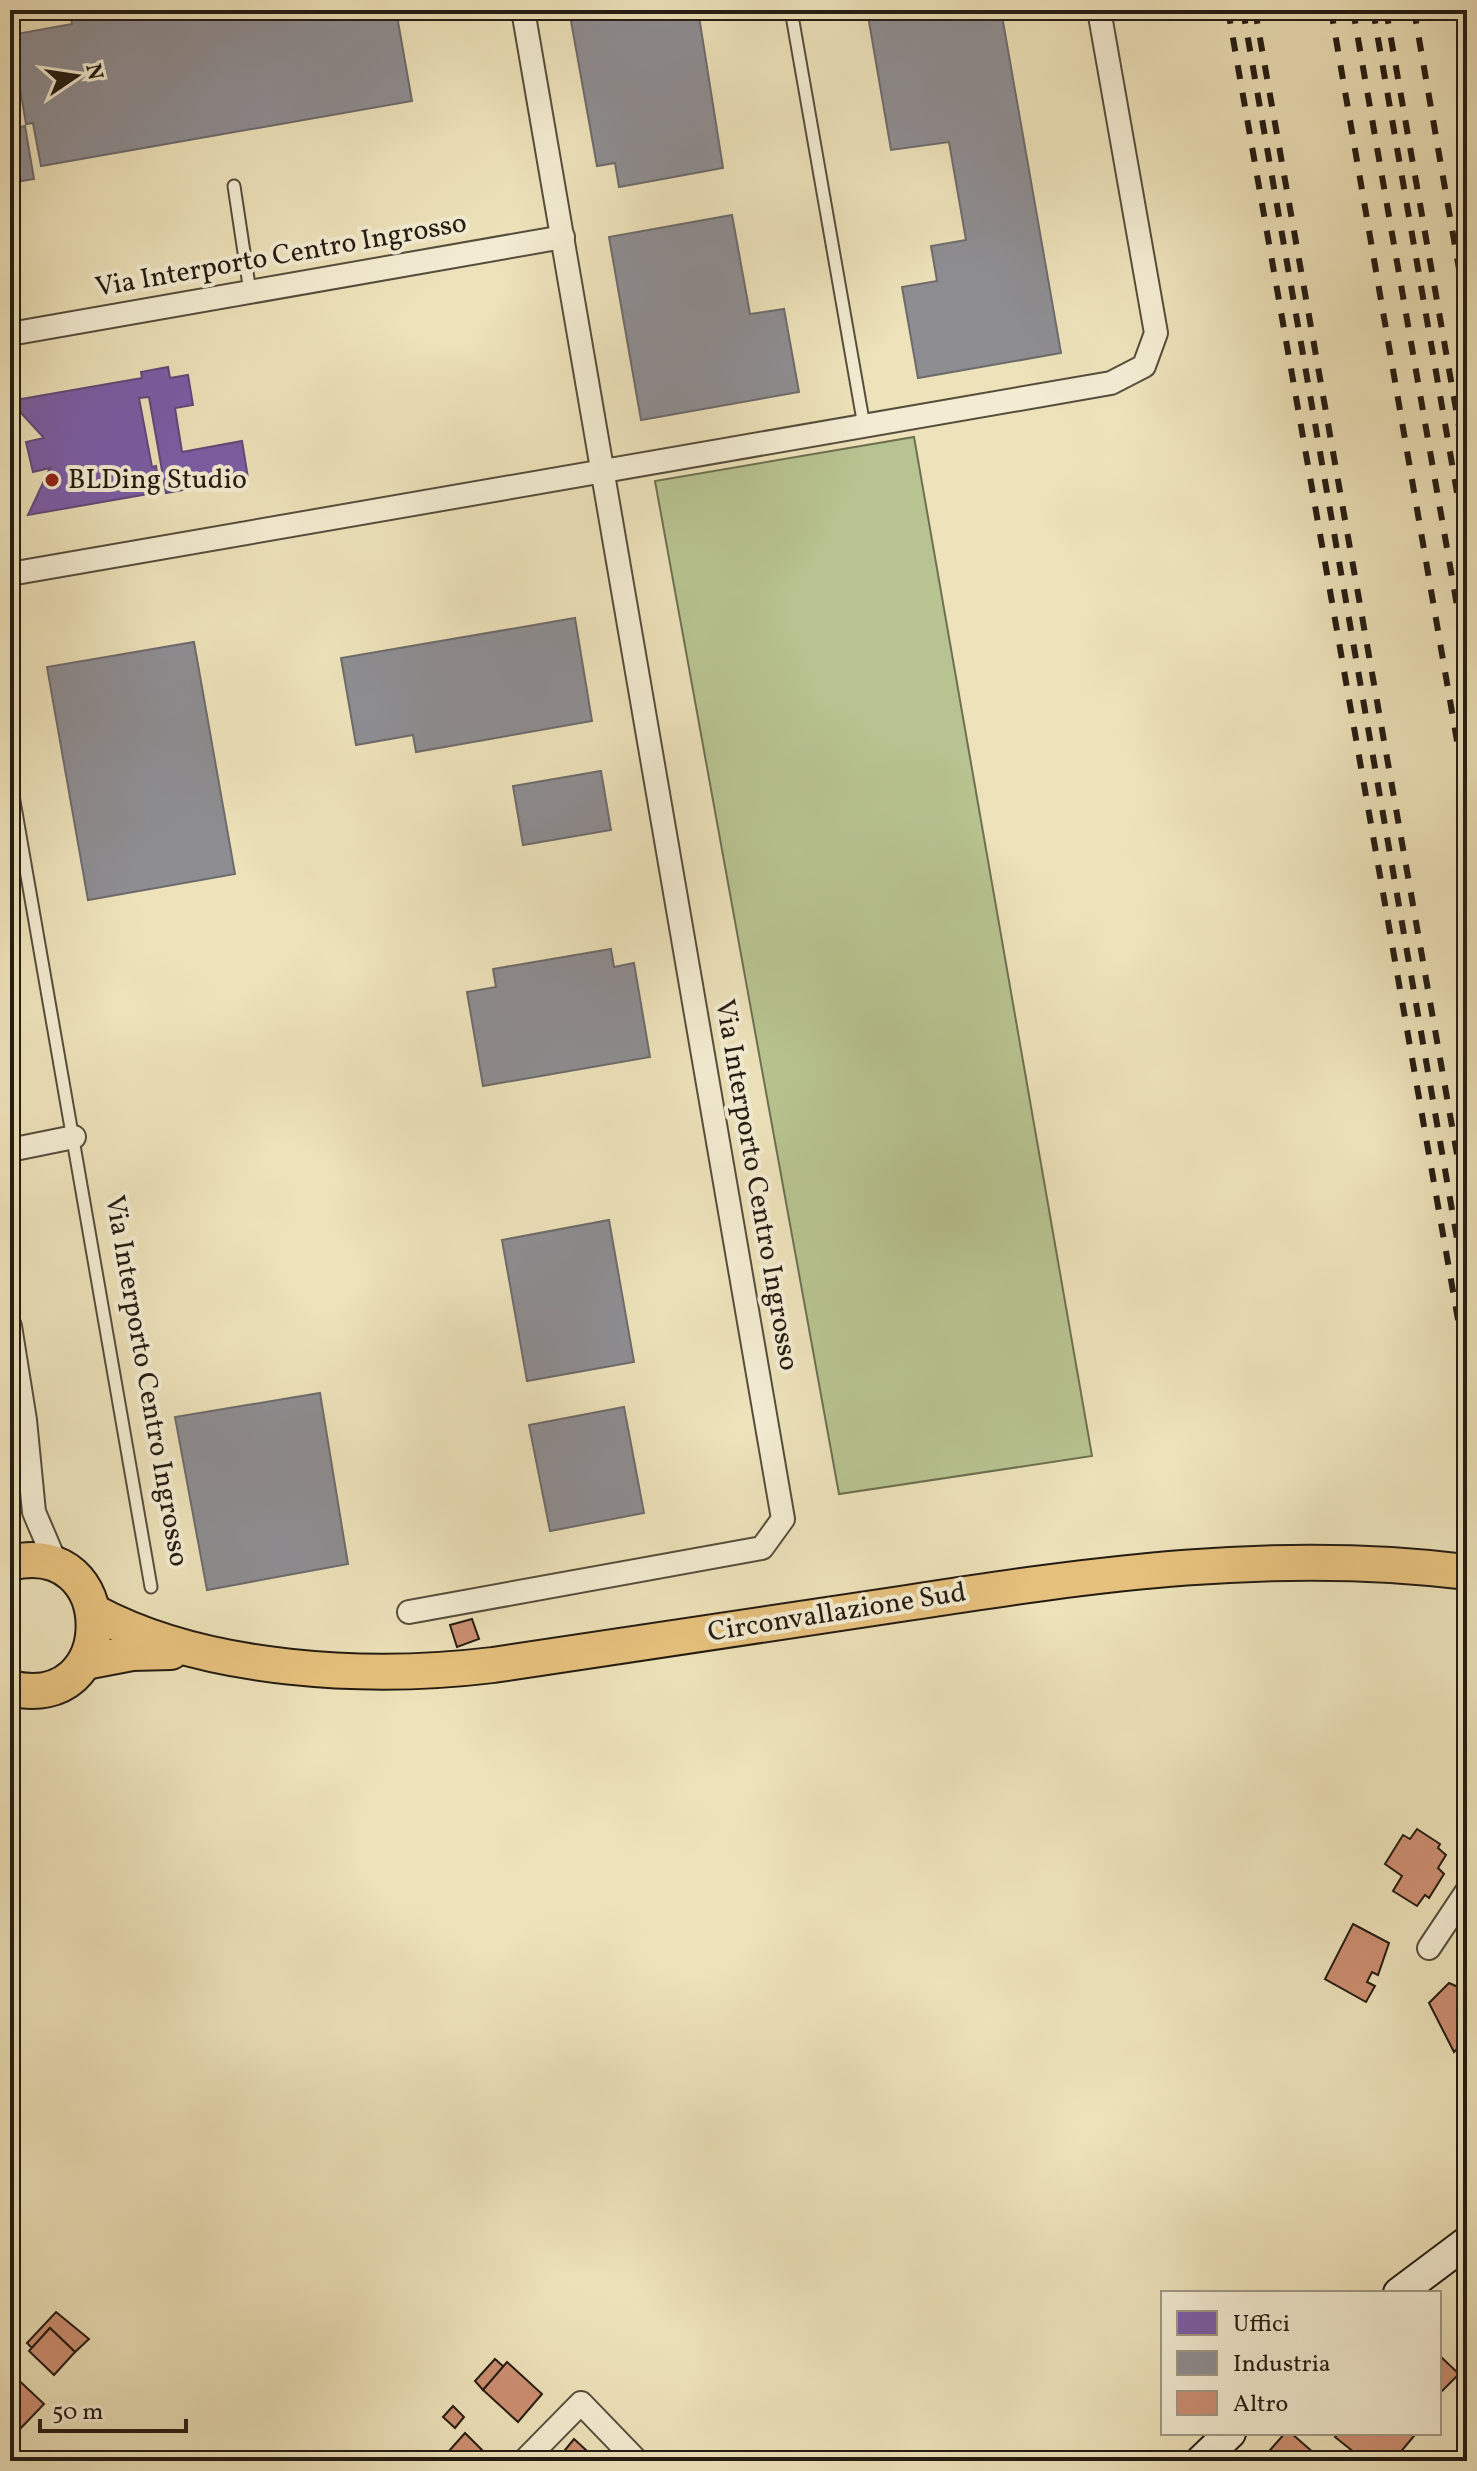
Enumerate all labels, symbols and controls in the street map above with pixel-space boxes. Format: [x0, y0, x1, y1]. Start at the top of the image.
north arrow [36, 36, 116, 116]
text: N [76, 61, 110, 83]
street label: Via Interporto Centro Ingrosso [92, 204, 470, 308]
place label: BLDing Studio [68, 461, 247, 500]
marker: BLDing Studio [43, 471, 61, 489]
street label: Via Interporto Centro Ingrosso [704, 996, 808, 1374]
street label: Via Interporto Centro Ingrosso [94, 1192, 198, 1570]
street label: Circonvallazione Sud [705, 1573, 969, 1653]
legend [1161, 2291, 1441, 2435]
text: Uffici [1233, 2308, 1290, 2342]
text: Industria [1233, 2348, 1331, 2382]
scale bar [40, 2383, 186, 2433]
text: Altro [1233, 2388, 1288, 2422]
text: 50 m [52, 2396, 104, 2430]

